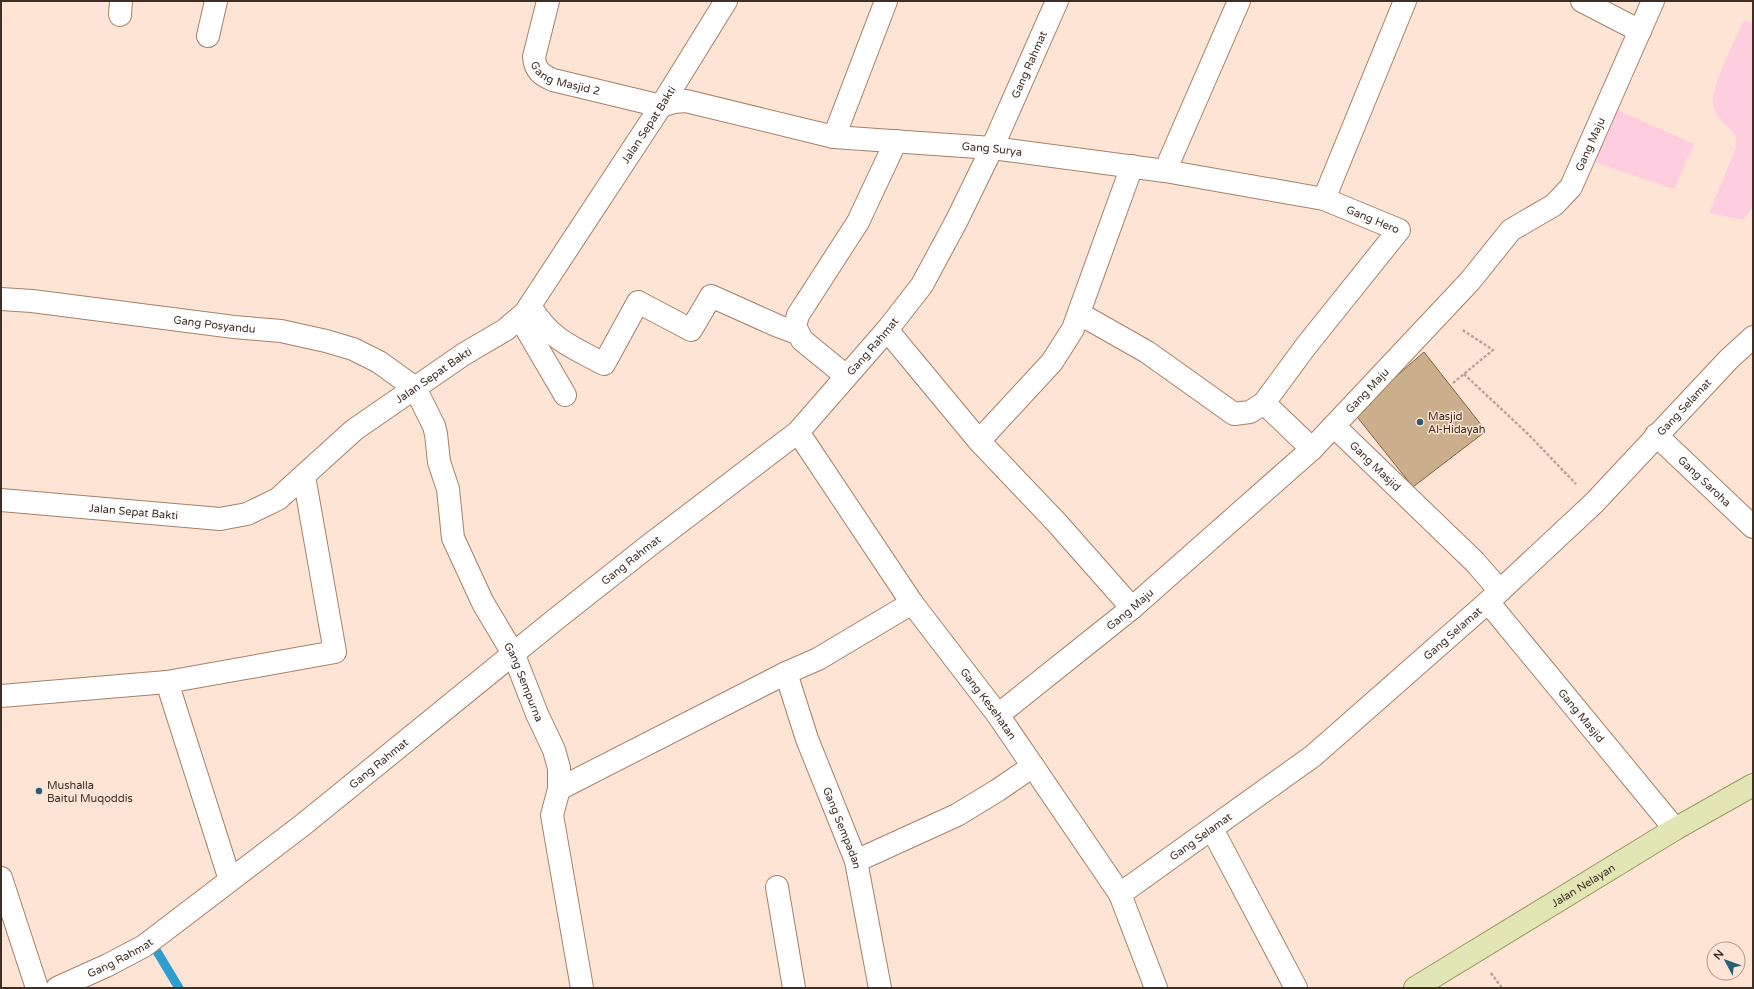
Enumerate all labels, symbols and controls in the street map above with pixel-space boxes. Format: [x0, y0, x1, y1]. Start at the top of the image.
street label: Gang Rahmat [1008, 29, 1049, 100]
street label: Gang Masjid 2 [528, 59, 601, 98]
street label: Jalan Sepat Bakti [619, 84, 678, 166]
street label: Gang Maju [1572, 115, 1607, 173]
street label: Gang Surya [961, 139, 1023, 158]
street label: Gang Hero [1345, 203, 1402, 236]
street label: Gang Posyandu [173, 313, 256, 335]
street label: Gang Rahmat [844, 315, 901, 378]
street label: Jalan Sepat Bakti [393, 344, 474, 406]
street label: Gang Maju [1343, 365, 1391, 416]
street label: Gang Selamat [1654, 376, 1714, 438]
place label: Masjid Al-Hidayah [1428, 410, 1485, 436]
marker: Masjid Al-Hidayah [1415, 417, 1425, 427]
street label: Gang Masjid [1347, 438, 1403, 493]
street label: Gang Saroha [1676, 453, 1734, 509]
street label: Jalan Sepat Bakti [88, 501, 179, 522]
street label: Gang Rahmat [598, 533, 663, 587]
street label: Gang Maju [1104, 586, 1156, 633]
street label: Gang Selamat [1421, 604, 1484, 662]
street label: Gang Sempurna [501, 640, 546, 724]
street label: Gang Kesehatan [958, 665, 1019, 742]
street label: Gang Masjid [1556, 686, 1607, 745]
street label: Gang Rahmat [346, 736, 411, 791]
place label: Mushalla Baitul Muqoddis [47, 779, 133, 805]
street label: Gang Sempadan [820, 785, 864, 870]
marker: Mushalla Baitul Muqoddis [34, 786, 44, 796]
street label: Gang Selamat [1167, 810, 1234, 863]
street label: Jalan Nelayan [1549, 861, 1617, 910]
street label: Gang Rahmat [85, 935, 155, 980]
north arrow [1706, 941, 1746, 981]
text: N [1711, 947, 1727, 962]

